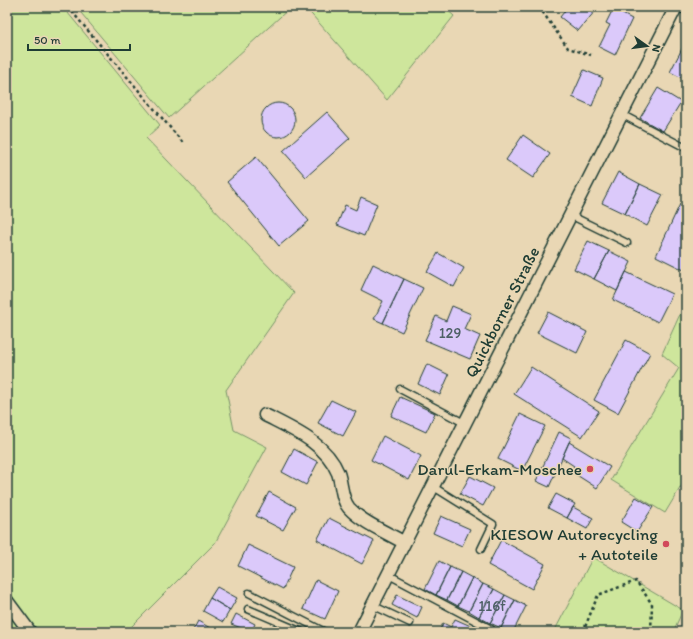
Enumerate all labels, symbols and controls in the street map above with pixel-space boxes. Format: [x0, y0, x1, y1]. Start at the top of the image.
scale bar [28, 26, 130, 52]
north arrow [627, 26, 667, 66]
text: 50 m [34, 33, 60, 47]
text: N [649, 43, 663, 53]
street label: Quickborner Straße [460, 243, 544, 381]
house number: 129 [439, 324, 461, 342]
place label: Darul-Erkam-Moschee [417, 459, 582, 479]
marker: Darul-Erkam-Moschee [585, 464, 595, 474]
place label: KIESOW Autorecycling + Autoteile [490, 524, 658, 564]
marker: KIESOW Autorecycling + Autoteile [661, 539, 671, 549]
house number: 116f [478, 597, 506, 615]

